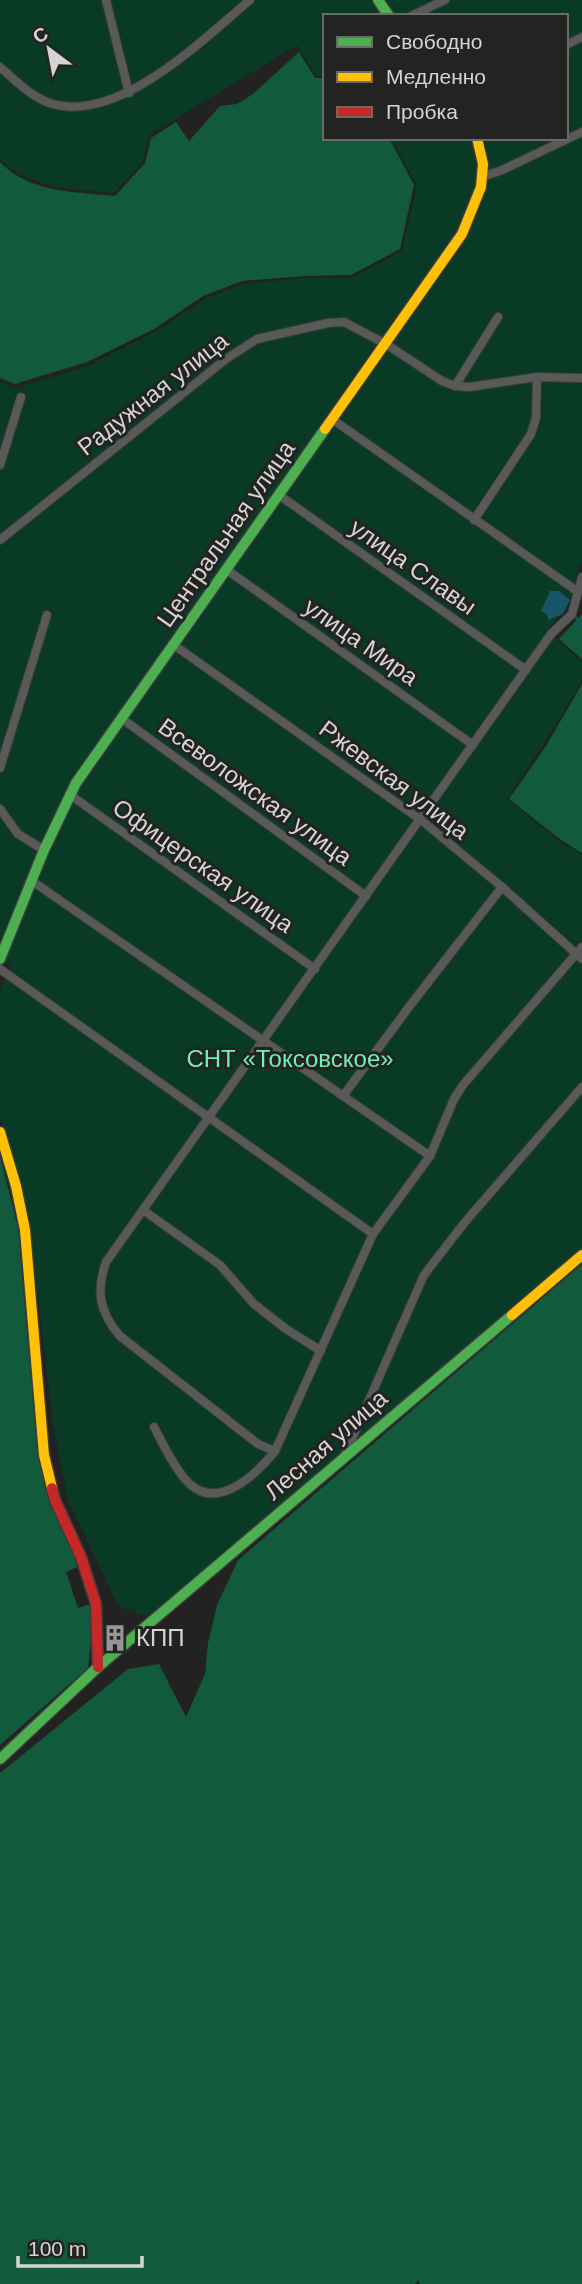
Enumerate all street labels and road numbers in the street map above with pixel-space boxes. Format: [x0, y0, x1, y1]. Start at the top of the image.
street label: Радужная улица [72, 326, 234, 461]
street label: Центральная улица [151, 435, 300, 632]
street label: улица Славы [345, 513, 481, 620]
street label: улица Мира [299, 592, 424, 691]
street label: Всеволожская улица [153, 712, 358, 871]
street label: Ржевская улица [314, 715, 475, 845]
street label: Офицерская улица [108, 793, 299, 938]
street label: Лесная улица [259, 1384, 393, 1505]

